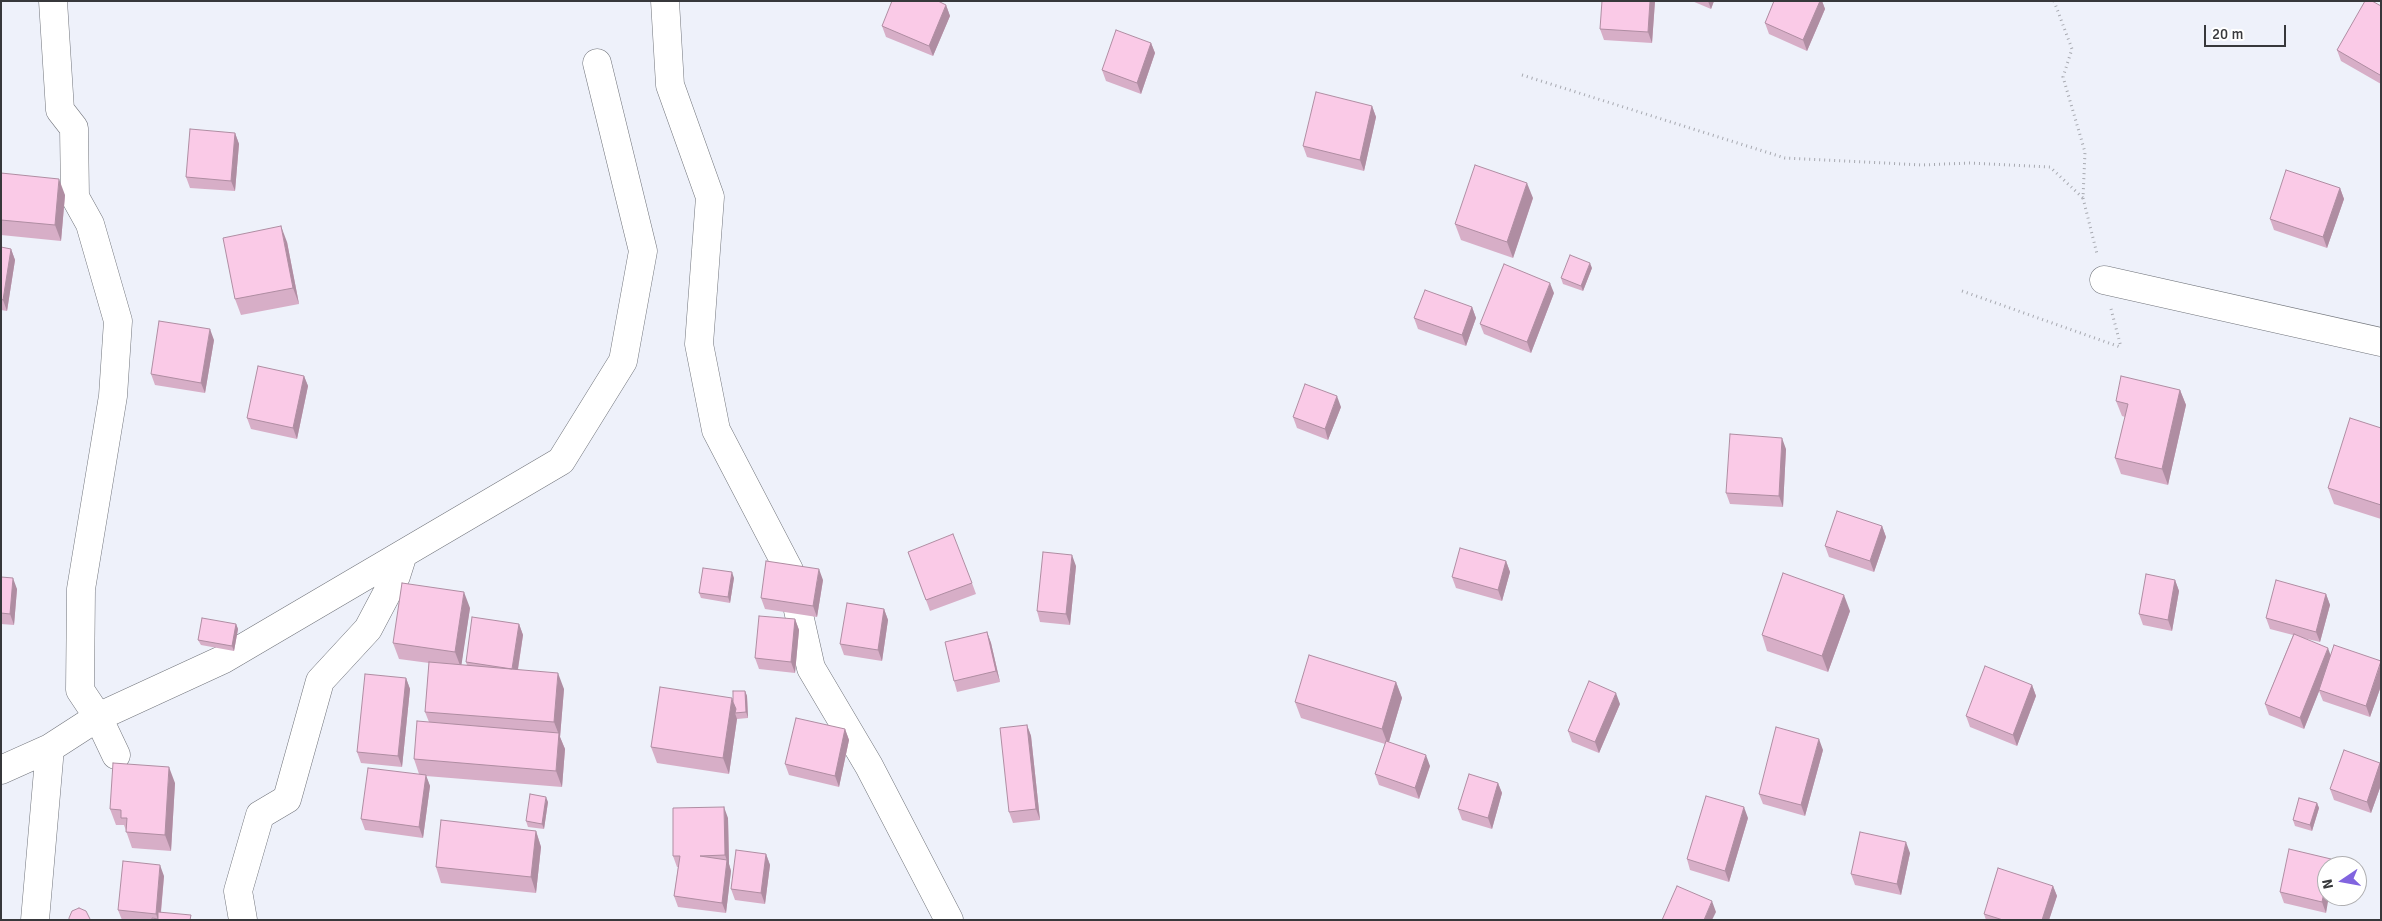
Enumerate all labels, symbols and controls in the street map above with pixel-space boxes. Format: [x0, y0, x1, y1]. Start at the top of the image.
scale bar [2207, 15, 2290, 47]
text: 20 m [2212, 25, 2243, 43]
north arrow [2317, 856, 2367, 906]
text: N [2318, 877, 2337, 891]

